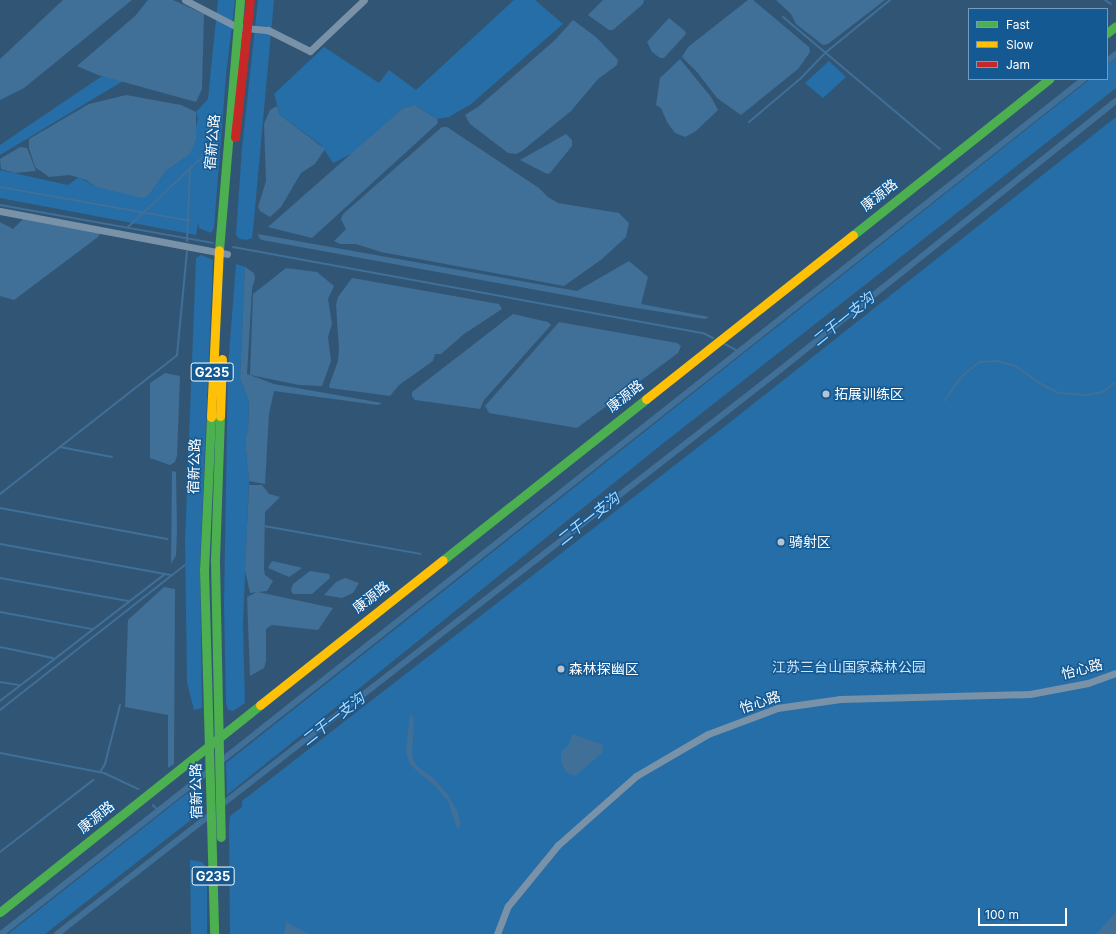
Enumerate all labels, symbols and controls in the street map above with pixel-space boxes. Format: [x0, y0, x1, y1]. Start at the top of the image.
legend [968, 8, 1108, 80]
text: Fast [1006, 17, 1030, 32]
text: Slow [1006, 37, 1033, 52]
text: Jam [1006, 57, 1030, 72]
street label: 宿新公路 [201, 113, 223, 171]
street label: 康源路 [857, 175, 901, 215]
water label: 二干一支沟 [808, 288, 878, 350]
road number: G235 [190, 361, 234, 383]
street label: 康源路 [603, 376, 647, 416]
place label: 拓展训练区 [834, 386, 904, 402]
marker: 拓展训练区 [821, 389, 831, 399]
street label: 宿新公路 [185, 438, 203, 494]
water label: 二干一支沟 [553, 489, 623, 549]
place label: 骑射区 [789, 534, 831, 550]
marker: 骑射区 [776, 537, 786, 547]
street label: 康源路 [349, 577, 393, 617]
street label: 怡心路 [1060, 656, 1104, 682]
park label: 江苏三台山国家森林公园 [772, 659, 926, 675]
place label: 森林探幽区 [569, 661, 639, 677]
marker: 森林探幽区 [556, 664, 566, 674]
street label: 怡心路 [737, 688, 783, 716]
water label: 二干一支沟 [298, 689, 368, 749]
street label: 宿新公路 [187, 763, 205, 819]
street label: 康源路 [74, 797, 118, 837]
road number: G235 [191, 865, 235, 887]
scale bar [980, 900, 1069, 926]
text: 100 m [985, 907, 1019, 922]

